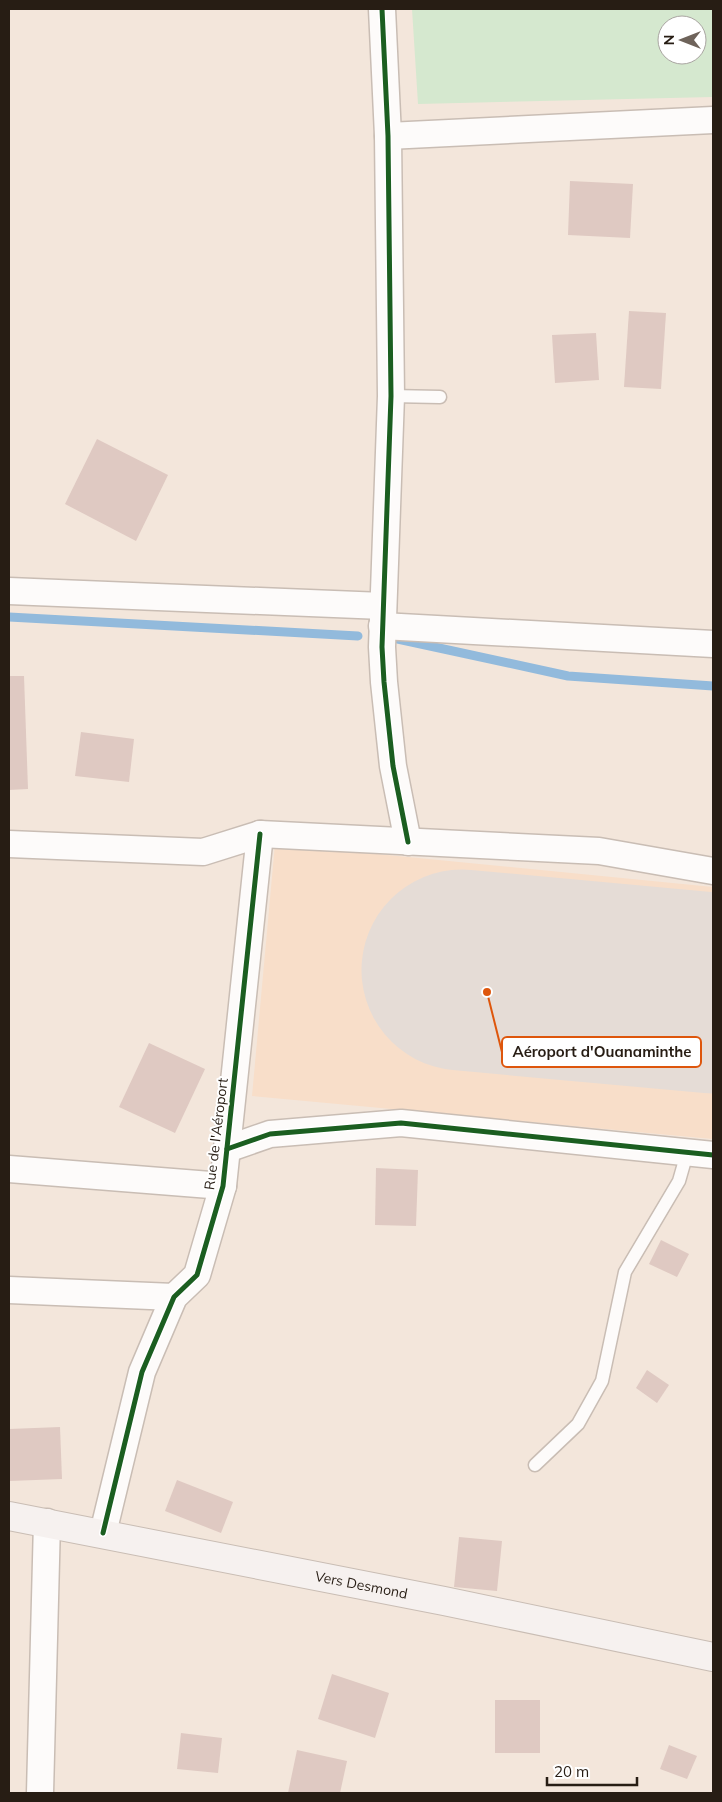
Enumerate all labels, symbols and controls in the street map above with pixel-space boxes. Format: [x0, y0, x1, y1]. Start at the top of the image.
north arrow [657, 15, 707, 65]
text: N [660, 35, 678, 45]
callout: Aéroport d'Ouanaminthe [502, 1037, 701, 1067]
text: Aéroport d'Ouanaminthe [512, 1042, 692, 1061]
street label: Rue de l'Aéroport [200, 1077, 232, 1191]
street label: Vers Desmond [313, 1567, 409, 1603]
scale bar [547, 1754, 637, 1786]
text: 20 m [554, 1762, 589, 1781]

